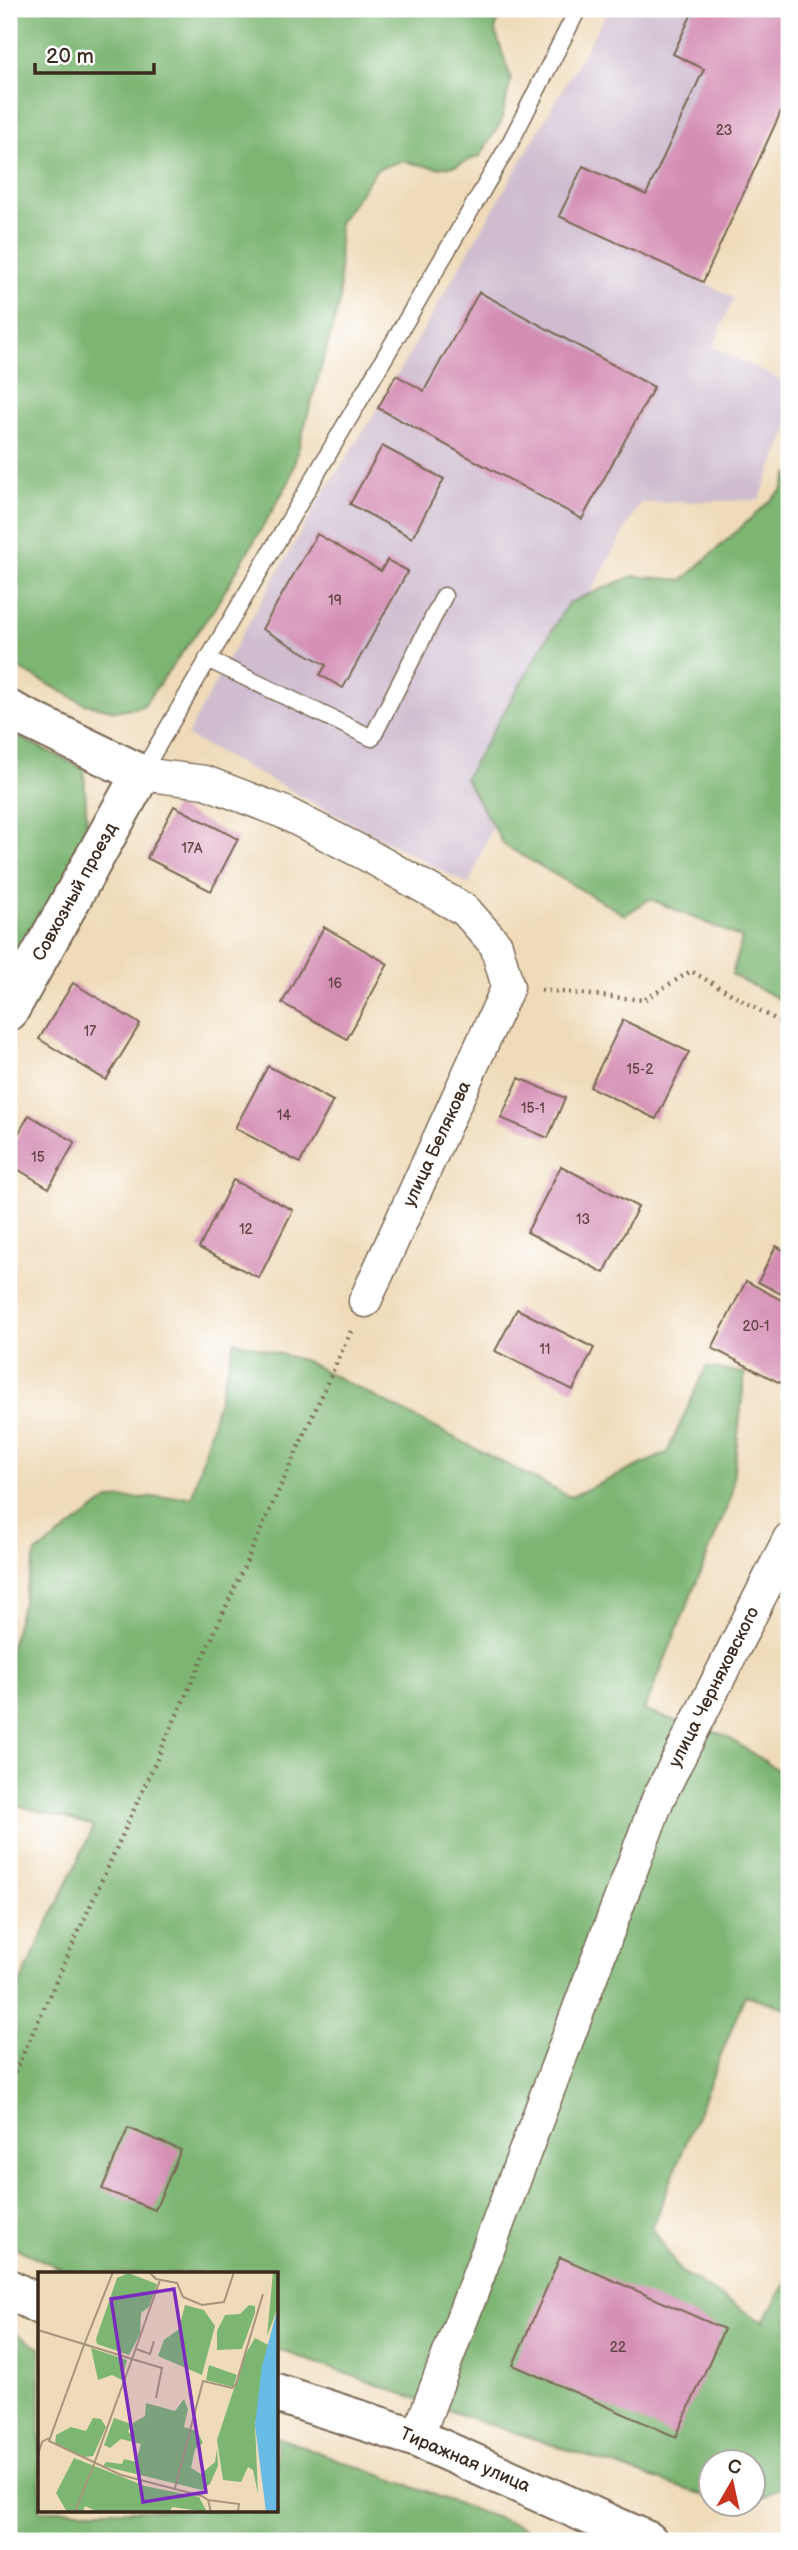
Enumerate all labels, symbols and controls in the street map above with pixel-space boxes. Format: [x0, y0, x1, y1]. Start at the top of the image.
scale bar [35, 32, 154, 76]
text: 20 m [46, 44, 94, 69]
house number: 23 [716, 122, 732, 139]
house number: 19 [328, 592, 342, 609]
street label: Совхозный проезд [28, 819, 122, 965]
house number: 17А [182, 840, 203, 857]
house number: 16 [328, 975, 342, 992]
house number: 17 [84, 1023, 96, 1040]
house number: 15-2 [627, 1061, 654, 1078]
street label: улица Белякова [399, 1078, 475, 1210]
house number: 15-1 [521, 1100, 545, 1117]
house number: 14 [277, 1107, 291, 1124]
house number: 15 [31, 1149, 45, 1166]
house number: 13 [576, 1211, 590, 1228]
house number: 12 [239, 1221, 254, 1238]
house number: 20-1 [742, 1318, 770, 1335]
house number: 11 [540, 1341, 550, 1358]
street label: улица Черняховского [664, 1603, 764, 1771]
inset map [38, 2272, 278, 2512]
house number: 22 [610, 2339, 627, 2356]
street label: Тиражная улица [397, 2423, 534, 2497]
north arrow [696, 2448, 766, 2518]
text: С [726, 2455, 743, 2480]

